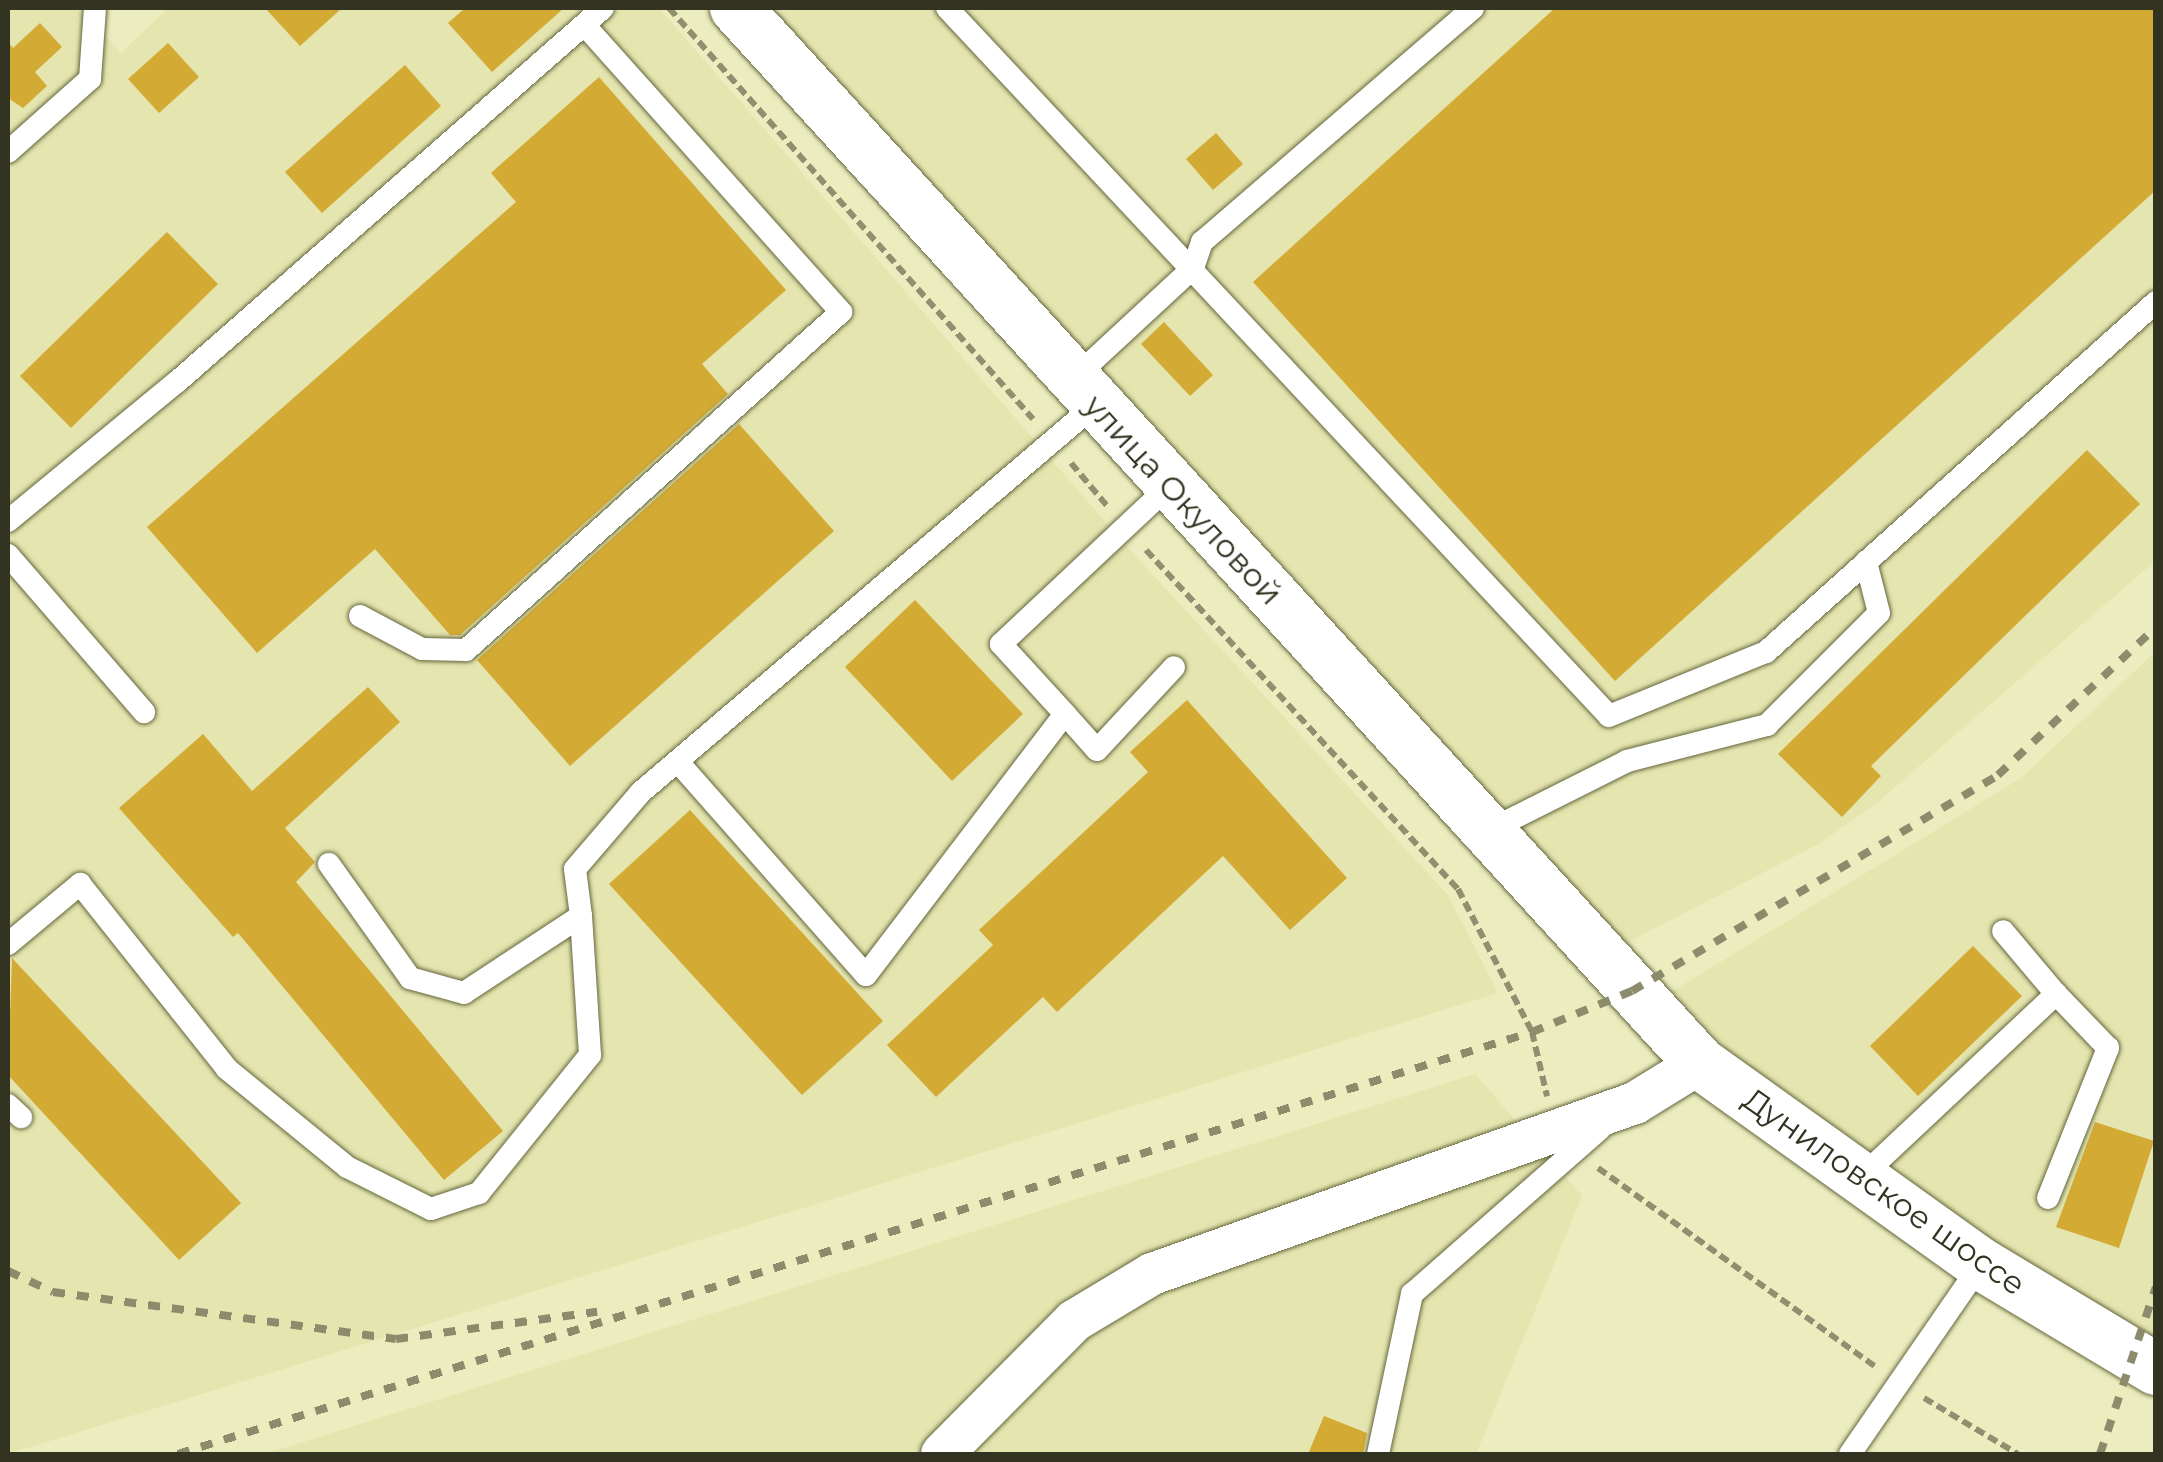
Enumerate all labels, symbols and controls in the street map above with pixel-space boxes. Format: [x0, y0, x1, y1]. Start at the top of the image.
street label: улица Окуловой [1076, 387, 1290, 613]
street label: Дуниловское шоссе [1735, 1080, 2033, 1304]

